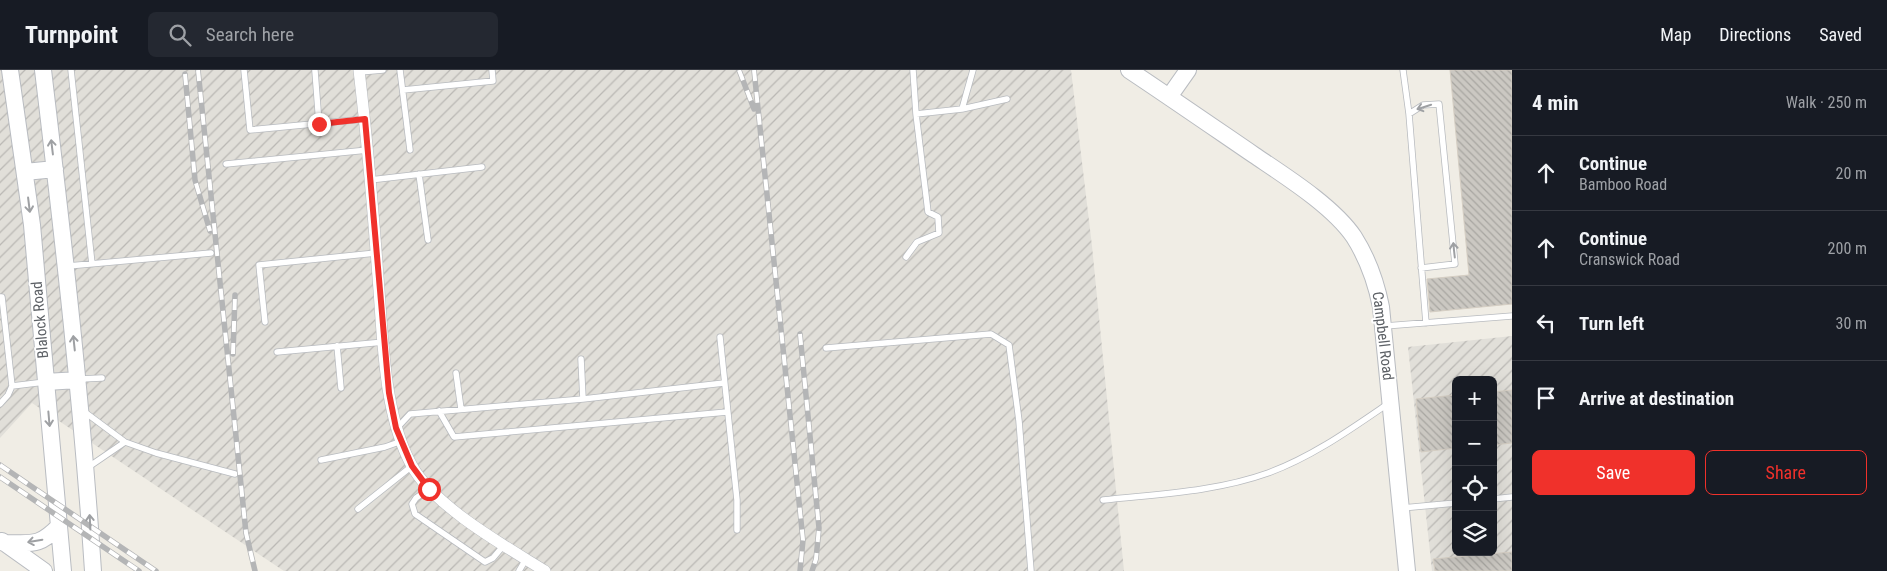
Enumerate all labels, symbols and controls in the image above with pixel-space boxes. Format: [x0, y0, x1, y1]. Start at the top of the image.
search box [148, 12, 498, 57]
text: Turnpoint [25, 21, 118, 49]
icon: search [166, 21, 194, 49]
text: Search here [206, 23, 294, 46]
text: Map [1660, 24, 1691, 45]
text: Directions [1719, 24, 1791, 45]
text: Saved [1819, 24, 1862, 45]
text: 4 min [1532, 91, 1579, 115]
text: Walk · 250 m [1786, 93, 1867, 112]
one-way arrow [1417, 103, 1432, 112]
route end [308, 113, 331, 136]
one-way arrow [47, 139, 57, 155]
text: Continue [1579, 152, 1647, 175]
icon: ahead [1532, 159, 1560, 187]
text: 20 m [1835, 164, 1867, 183]
text: Bamboo Road [1579, 175, 1667, 194]
one-way arrow [24, 197, 34, 213]
text: Continue [1579, 227, 1647, 250]
icon: ahead [1532, 234, 1560, 262]
text: 200 m [1828, 239, 1867, 258]
one-way arrow [1449, 242, 1458, 258]
text: Cranswick Road [1579, 250, 1680, 269]
street label: Blalock Road [28, 281, 52, 359]
street label: Campbell Road [1369, 291, 1397, 381]
icon: left [1532, 309, 1560, 337]
text: Turn left [1579, 312, 1644, 335]
text: 30 m [1835, 314, 1867, 333]
one-way arrow [69, 335, 79, 351]
map controls [1452, 376, 1497, 556]
button: + [1452, 376, 1497, 421]
icon: arrive [1532, 384, 1560, 412]
text: Arrive at destination [1579, 387, 1734, 410]
one-way arrow [44, 411, 54, 427]
button: − [1452, 421, 1497, 466]
button: Save [1532, 450, 1695, 495]
button: Share [1705, 450, 1867, 495]
button: locate [1452, 466, 1497, 511]
route start [418, 478, 441, 501]
button: layers [1452, 511, 1497, 556]
one-way arrow [86, 515, 95, 531]
one-way arrow [27, 537, 43, 547]

